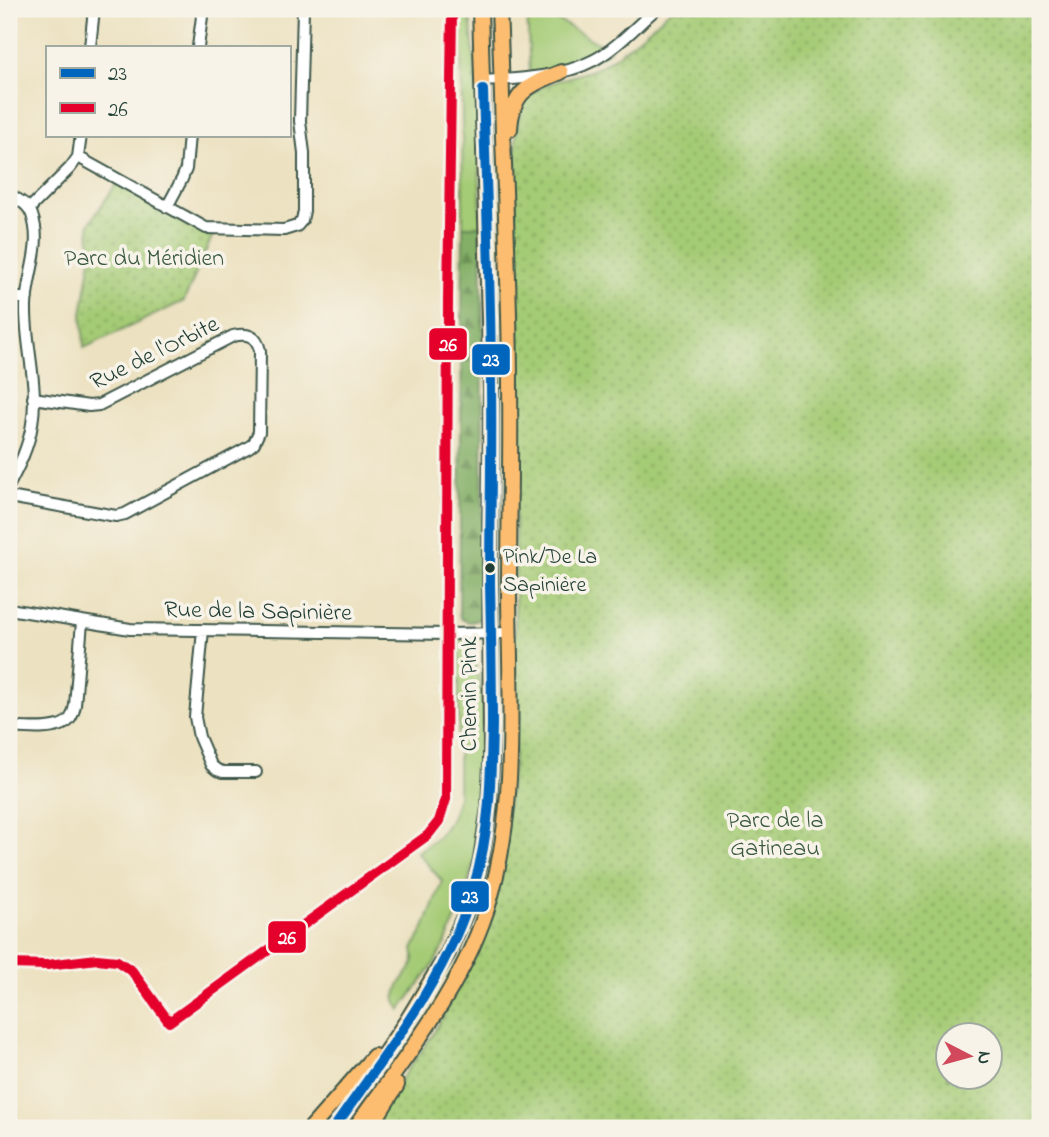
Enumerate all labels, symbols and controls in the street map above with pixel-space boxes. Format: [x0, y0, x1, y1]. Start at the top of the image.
legend [46, 46, 290, 136]
text: 23 [108, 60, 127, 90]
text: 26 [108, 96, 128, 126]
park label: Parc du Méridien [64, 242, 224, 277]
street label: Rue de l'Orbite [85, 308, 226, 401]
line badge: 26 [428, 327, 468, 361]
text: 26 [438, 333, 458, 360]
line badge: 23 [471, 343, 511, 376]
text: 23 [481, 348, 500, 375]
place label: Pink/De La Sapinière [503, 542, 597, 602]
marker: Pink/De La Sapinière [483, 561, 497, 575]
street label: Rue de la Sapinière [164, 593, 352, 632]
street label: Chemin Pink [453, 636, 488, 752]
park label: Parc de la Gatineau [727, 804, 823, 867]
line badge: 23 [450, 880, 490, 913]
text: 23 [460, 885, 479, 912]
line badge: 26 [267, 920, 307, 954]
text: 26 [277, 926, 297, 953]
north arrow [934, 1021, 1004, 1092]
text: N [969, 1050, 998, 1065]

